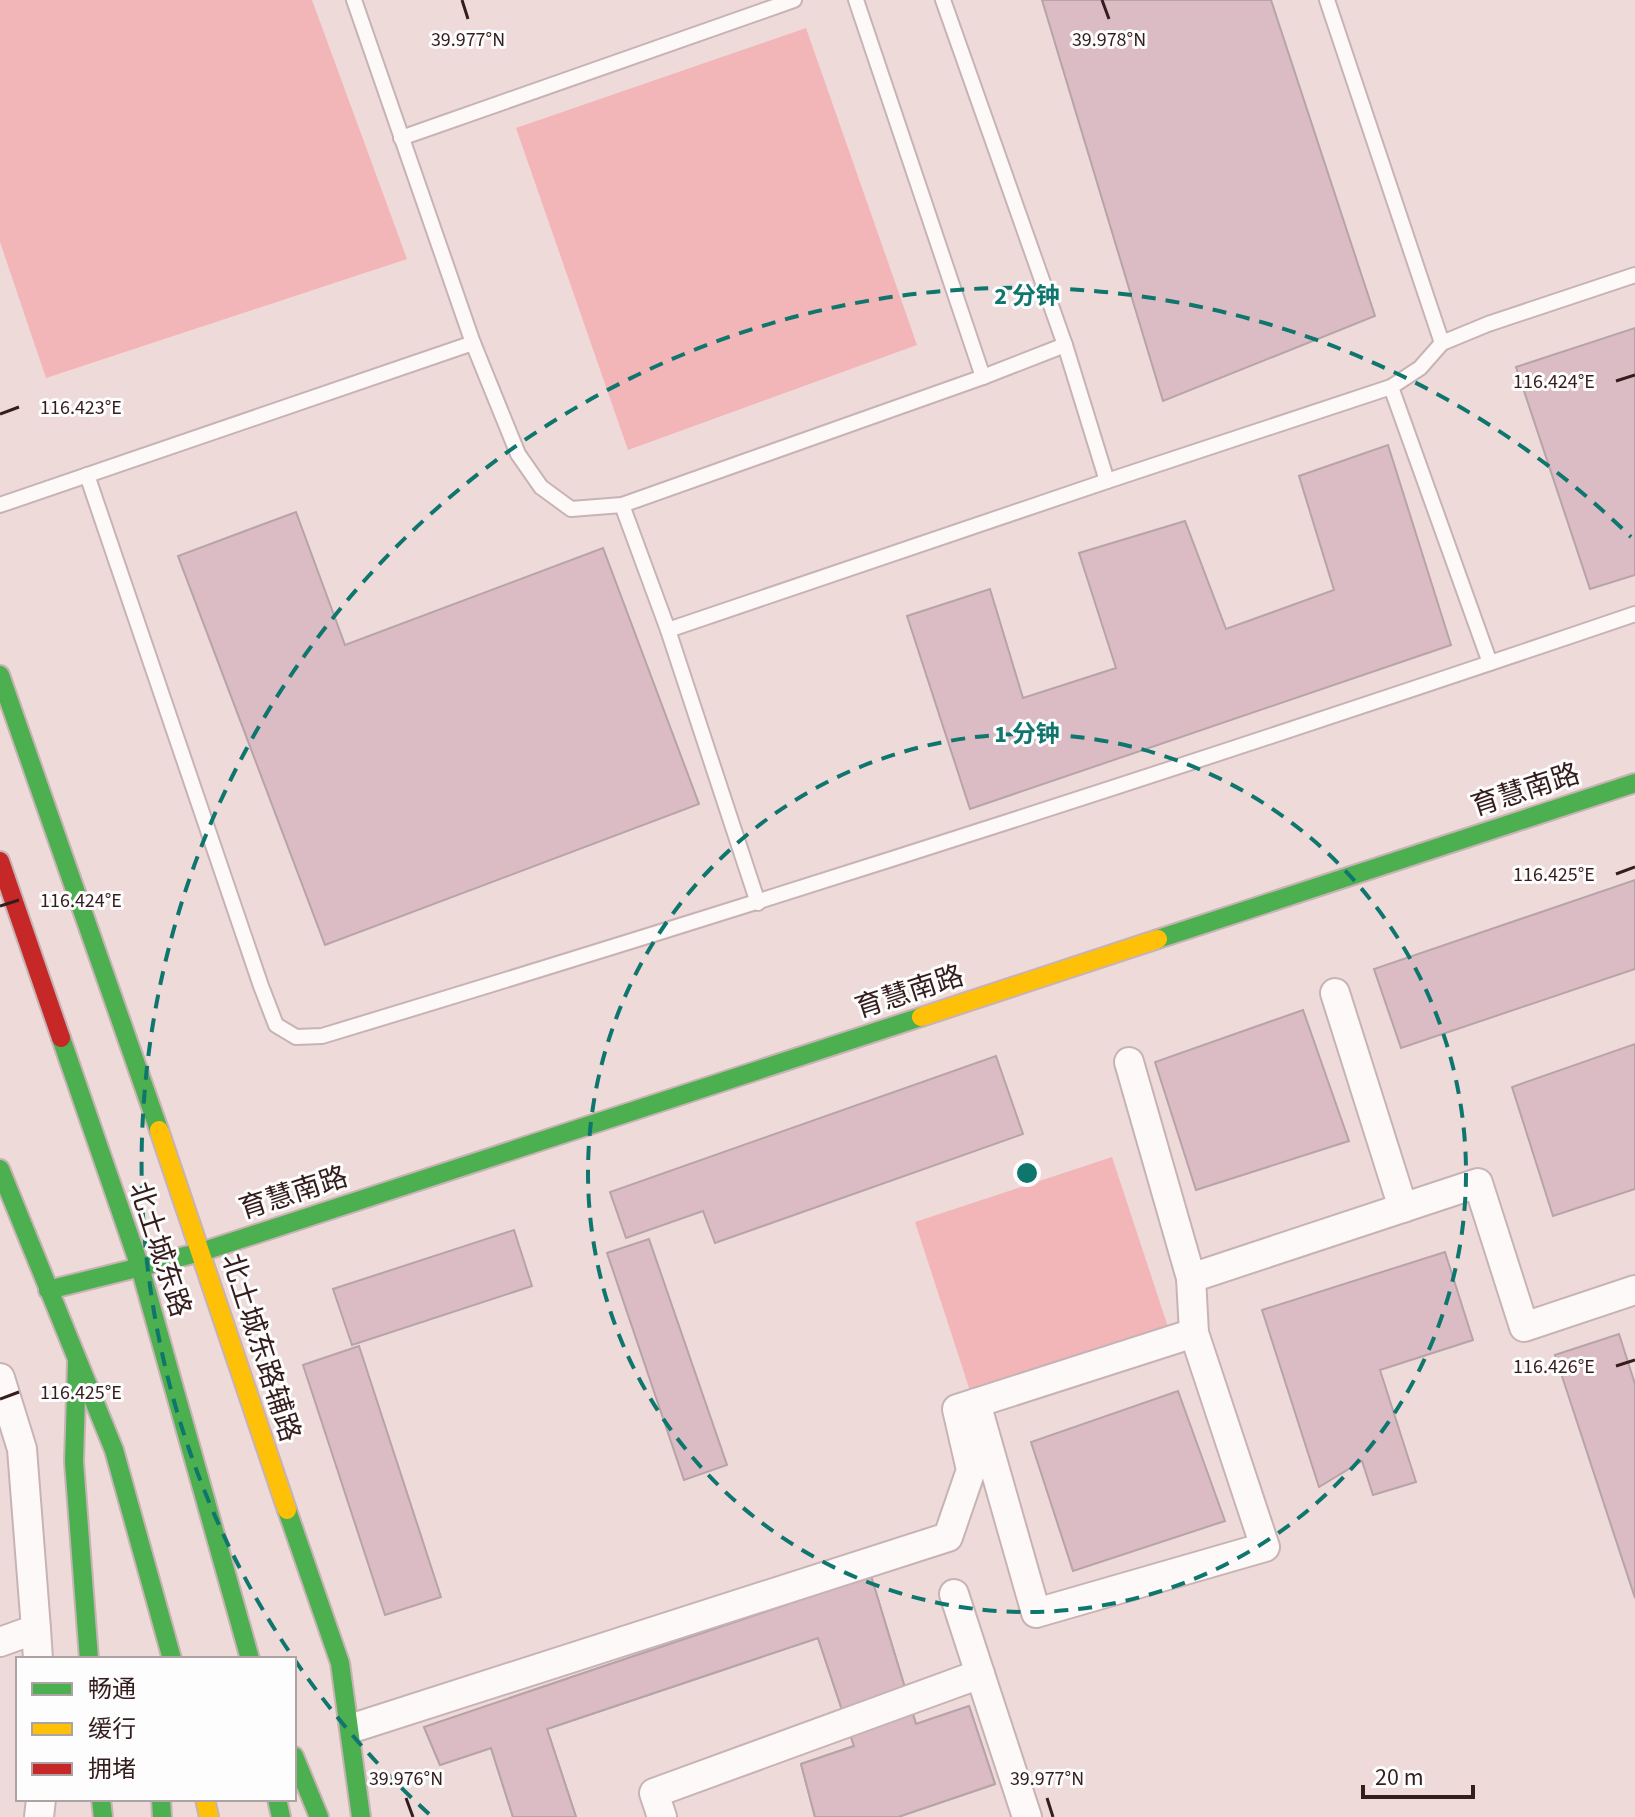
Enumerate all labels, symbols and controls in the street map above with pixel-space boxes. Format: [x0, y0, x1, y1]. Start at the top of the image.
text: 39.977°N [431, 26, 505, 54]
text: 39.978°N [1072, 26, 1146, 54]
text: 2 分钟 [994, 279, 1060, 314]
text: 116.424°E [1513, 368, 1595, 396]
text: 116.423°E [40, 394, 122, 422]
text: 1 分钟 [994, 717, 1060, 752]
street label: 育慧南路 [1466, 754, 1585, 826]
text: 116.425°E [1513, 861, 1595, 889]
text: 116.424°E [40, 887, 122, 915]
street label: 育慧南路 [850, 956, 969, 1028]
street label: 育慧南路 [234, 1157, 353, 1229]
centre of rings [1013, 1159, 1041, 1187]
street label: 北土城东路 [119, 1177, 201, 1322]
street label: 北土城东路辅路 [212, 1248, 310, 1447]
text: 116.426°E [1513, 1353, 1595, 1381]
text: 116.425°E [40, 1379, 122, 1407]
legend [16, 1657, 296, 1801]
text: 畅通 [88, 1672, 136, 1707]
text: 缓行 [88, 1712, 136, 1747]
scale bar [1363, 1749, 1473, 1799]
text: 拥堵 [88, 1752, 136, 1787]
text: 20 m [1375, 1760, 1424, 1795]
text: 39.976°N [369, 1765, 443, 1793]
text: 39.977°N [1010, 1765, 1084, 1793]

